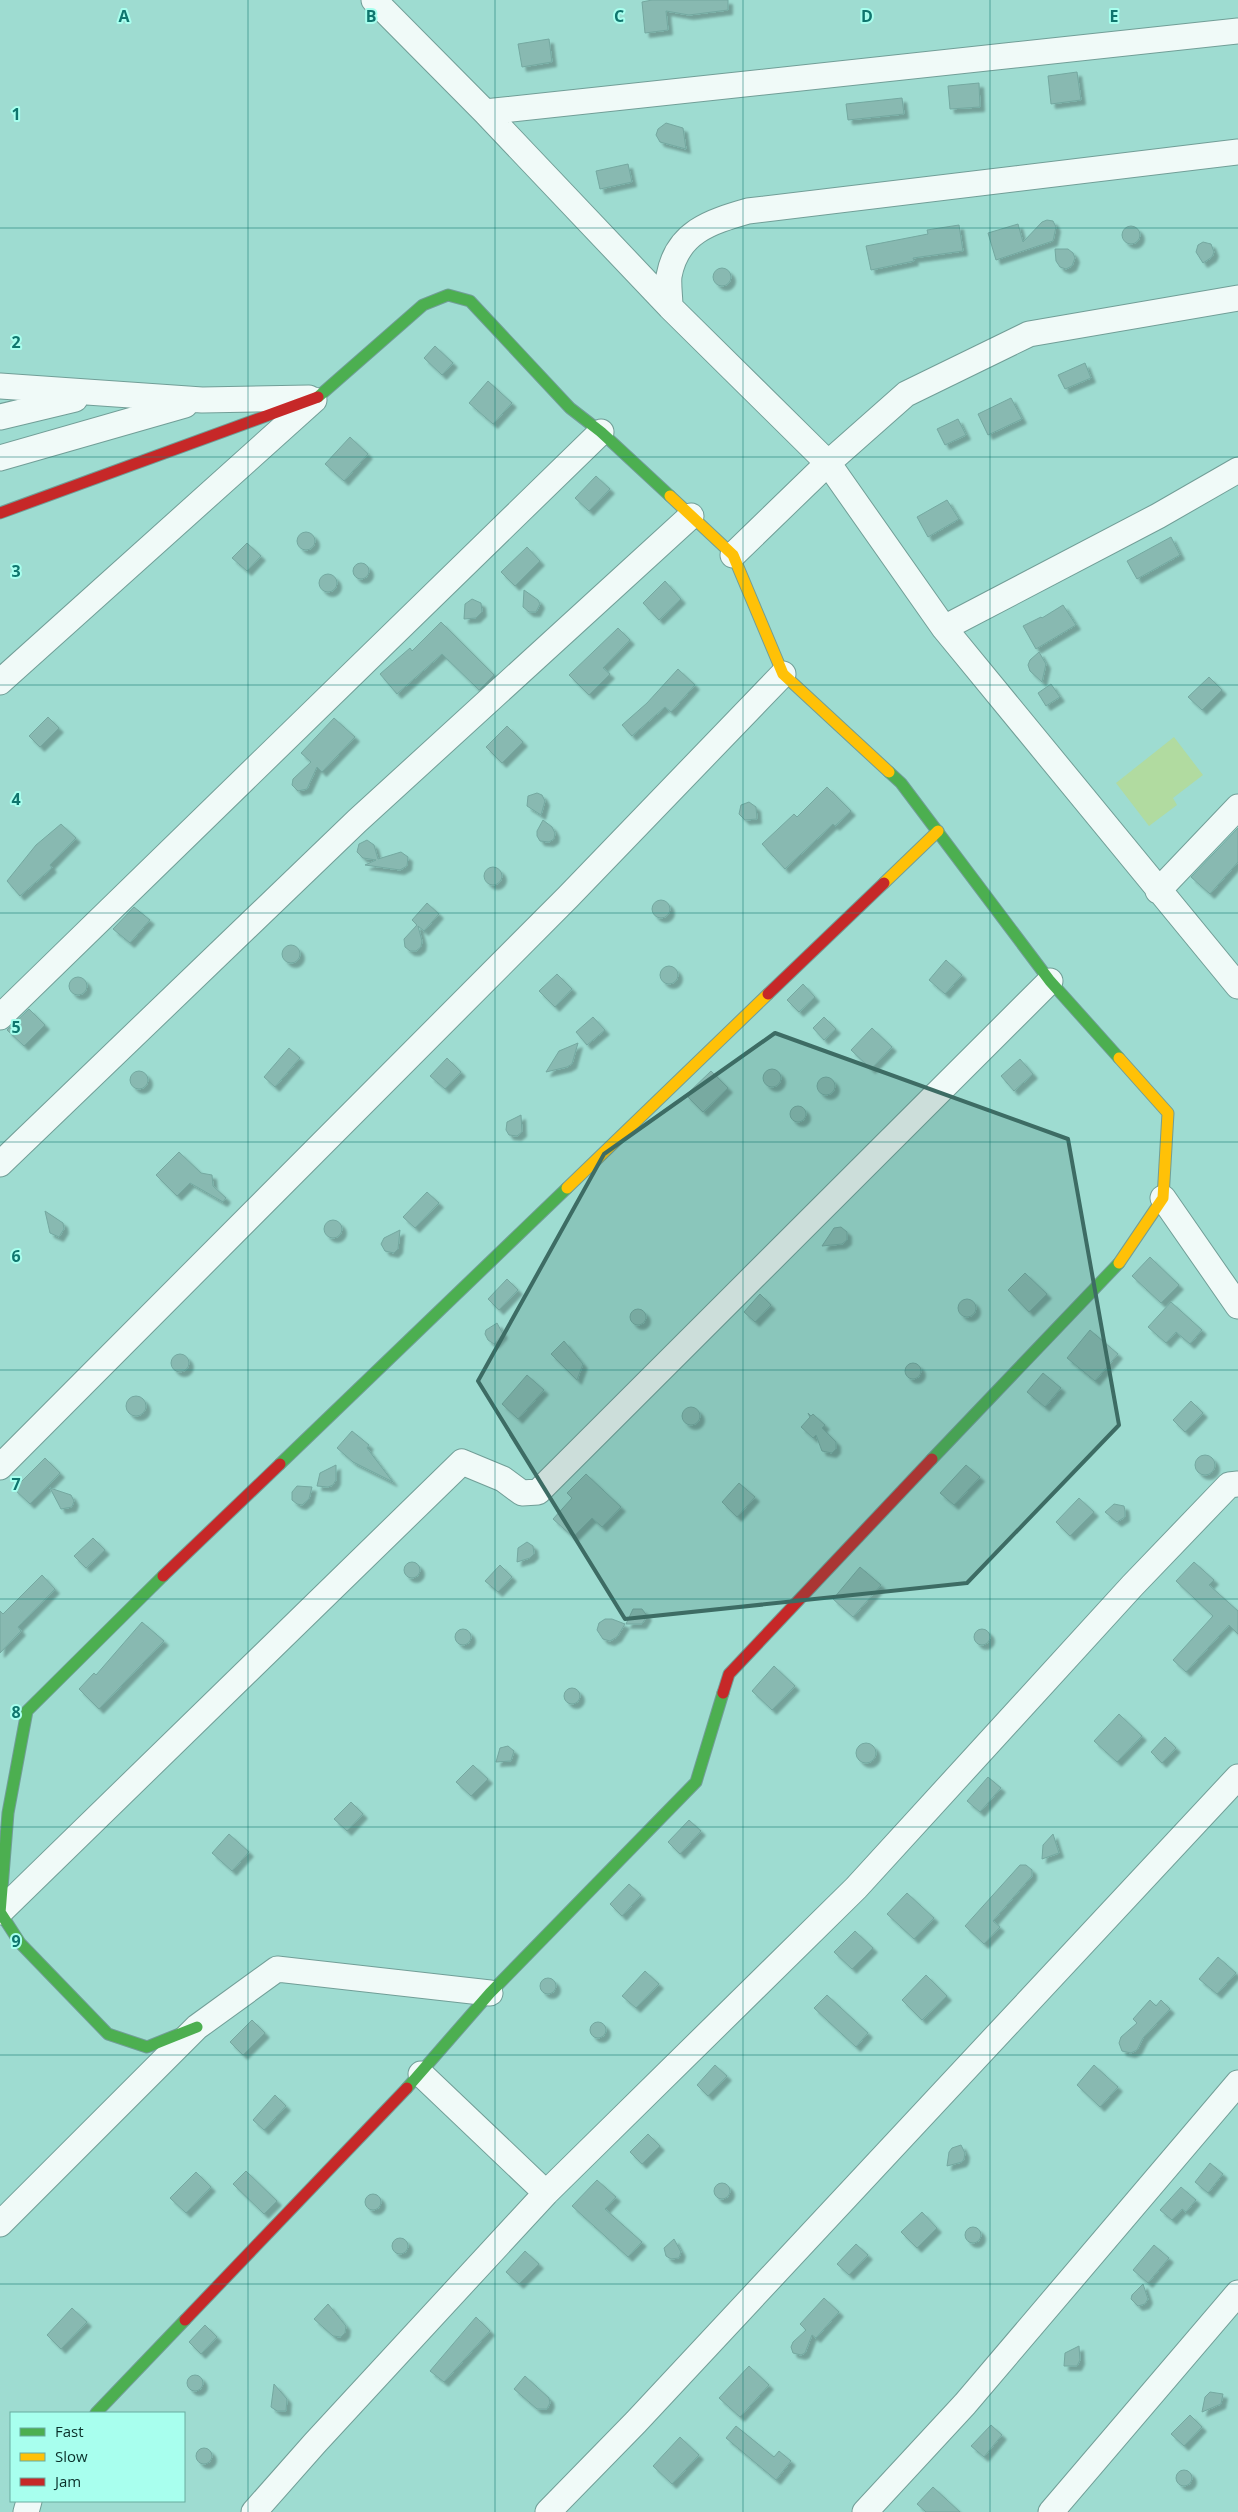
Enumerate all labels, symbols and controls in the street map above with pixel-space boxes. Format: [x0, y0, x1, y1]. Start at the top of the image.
text: A [118, 5, 130, 27]
text: B [366, 5, 376, 27]
text: C [614, 5, 624, 27]
text: D [861, 5, 873, 27]
text: E [1110, 5, 1119, 27]
text: 1 [11, 103, 21, 125]
text: 2 [11, 331, 21, 353]
text: 3 [11, 560, 21, 582]
text: 4 [11, 788, 21, 810]
text: 5 [11, 1016, 21, 1038]
text: 6 [11, 1245, 21, 1267]
text: 7 [11, 1473, 21, 1495]
text: 8 [11, 1701, 21, 1723]
text: 9 [11, 1930, 21, 1952]
legend [10, 2412, 185, 2502]
text: Fast [55, 2421, 84, 2441]
text: Slow [55, 2446, 88, 2466]
text: Jam [53, 2471, 81, 2491]

